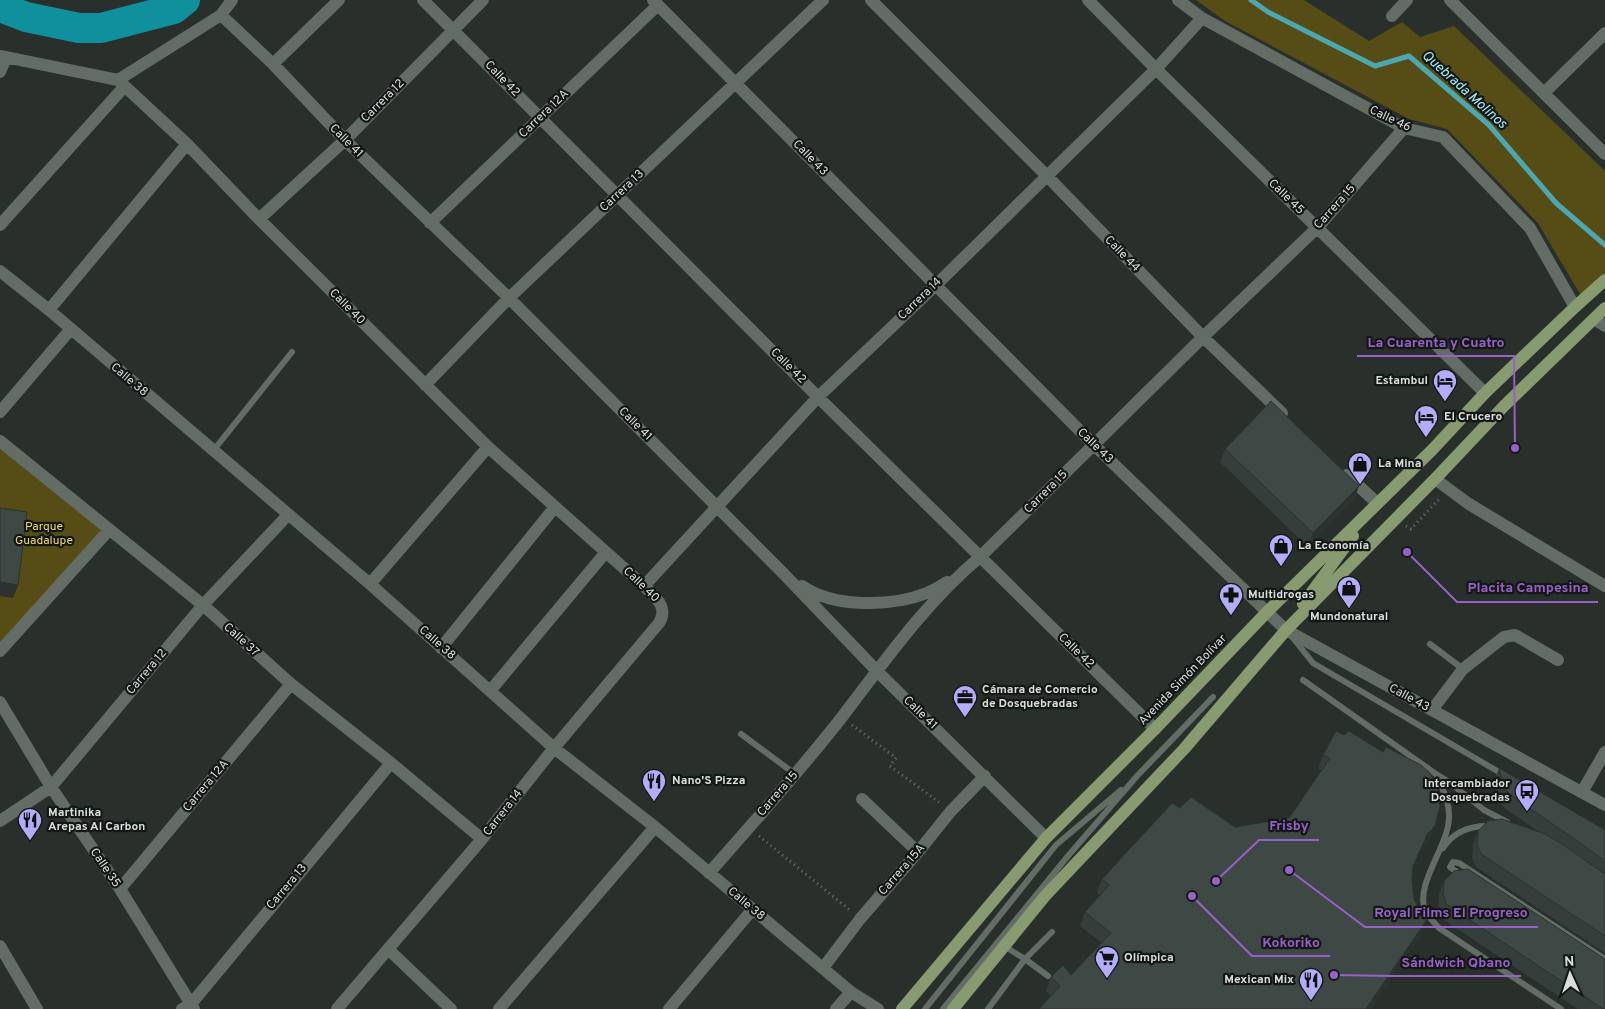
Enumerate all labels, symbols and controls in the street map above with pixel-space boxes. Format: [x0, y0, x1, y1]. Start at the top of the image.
water label: Quebrada Molinos [1418, 47, 1511, 133]
street label: Calle 42 [481, 57, 523, 101]
street label: Carrera 12 [358, 76, 408, 126]
street label: Carrera 12A [516, 86, 572, 142]
street label: Calle 46 [1367, 102, 1413, 136]
street label: Calle 41 [326, 121, 366, 161]
street label: Calle 43 [789, 136, 831, 180]
street label: Carrera 13 [596, 166, 648, 216]
street label: Calle 45 [1264, 176, 1308, 218]
street label: Carrera 15 [1311, 181, 1359, 233]
street label: Calle 44 [1101, 232, 1143, 276]
street label: Carrera 14 [895, 274, 945, 324]
street label: Calle 40 [326, 286, 368, 328]
callout: La Cuarenta y Cuatro [1357, 327, 1514, 356]
text: La Cuarenta y Cuatro [1367, 335, 1505, 352]
street label: Calle 42 [767, 345, 809, 387]
street label: Calle 38 [107, 360, 151, 400]
hotel icon: Estambul [1432, 368, 1458, 402]
place label: Estambul [1376, 373, 1428, 389]
street label: Calle 41 [615, 404, 655, 444]
hotel icon: El Crucero [1413, 404, 1439, 438]
place label: El Crucero [1444, 409, 1503, 425]
street label: Calle 43 [1073, 425, 1117, 467]
shop icon: La Mina [1347, 451, 1373, 485]
place label: La Mina [1378, 456, 1421, 472]
street label: Carrera 15 [1021, 467, 1071, 517]
park label: Parque Guadalupe [15, 519, 73, 549]
shop icon: La Economía [1268, 533, 1294, 567]
place label: La Economía [1298, 538, 1369, 554]
street label: Calle 40 [619, 564, 663, 606]
callout: Placita Campesina [1457, 573, 1598, 602]
shop icon: Mundonatural [1336, 575, 1362, 609]
text: Placita Campesina [1467, 580, 1589, 597]
pharmacy icon: Multidrogas [1218, 582, 1244, 616]
place label: Multidrogas [1248, 587, 1314, 603]
place label: Mundonatural [1310, 609, 1388, 625]
street label: Calle 37 [220, 620, 262, 660]
street label: Calle 38 [415, 622, 459, 664]
street label: Calle 42 [1054, 630, 1098, 672]
street label: Avenida Simón Bolívar [1135, 631, 1231, 729]
street label: Carrera 12 [123, 646, 171, 698]
street label: Calle 43 [1386, 680, 1432, 716]
place label: Cámara de Comercio de Dosquebradas [982, 682, 1098, 712]
office icon: Cámara de Comercio de Dosquebradas [952, 684, 978, 718]
street label: Calle 41 [899, 693, 941, 733]
street label: Carrera 12A [180, 757, 232, 815]
restaurant icon: Nano'S Pizza [641, 768, 667, 802]
street label: Carrera 15 [754, 768, 802, 820]
place label: Nano'S Pizza [672, 773, 745, 789]
place label: Intercambiador Dosquebradas [1424, 776, 1510, 806]
bus stop icon: Intercambiador Dosquebradas [1514, 778, 1540, 812]
street label: Carrera 14 [480, 786, 526, 840]
place label: Martinika Arepas Al Carbon [48, 805, 145, 835]
restaurant icon: Martinika Arepas Al Carbon [17, 807, 43, 841]
callout: Frisby [1259, 811, 1319, 840]
text: Frisby [1269, 818, 1309, 835]
street label: Carrera 15A [875, 841, 929, 899]
street label: Calle 35 [86, 845, 124, 891]
street label: Carrera 13 [263, 861, 311, 913]
street label: Calle 38 [724, 884, 768, 924]
callout: Royal Films El Progreso [1365, 898, 1538, 927]
text: Royal Films El Progreso [1374, 905, 1528, 922]
callout: Kokoriko [1252, 927, 1330, 956]
text: Kokoriko [1262, 935, 1320, 952]
supermarket icon: Olímpica [1094, 945, 1120, 979]
callout: Sándwich Qbano [1392, 947, 1521, 976]
north arrow [1545, 949, 1595, 999]
place label: Olímpica [1124, 950, 1174, 966]
text: N [1564, 954, 1575, 971]
text: Sándwich Qbano [1401, 955, 1511, 972]
restaurant icon: Mexican Mix [1298, 967, 1324, 1001]
place label: Mexican Mix [1224, 972, 1294, 988]

